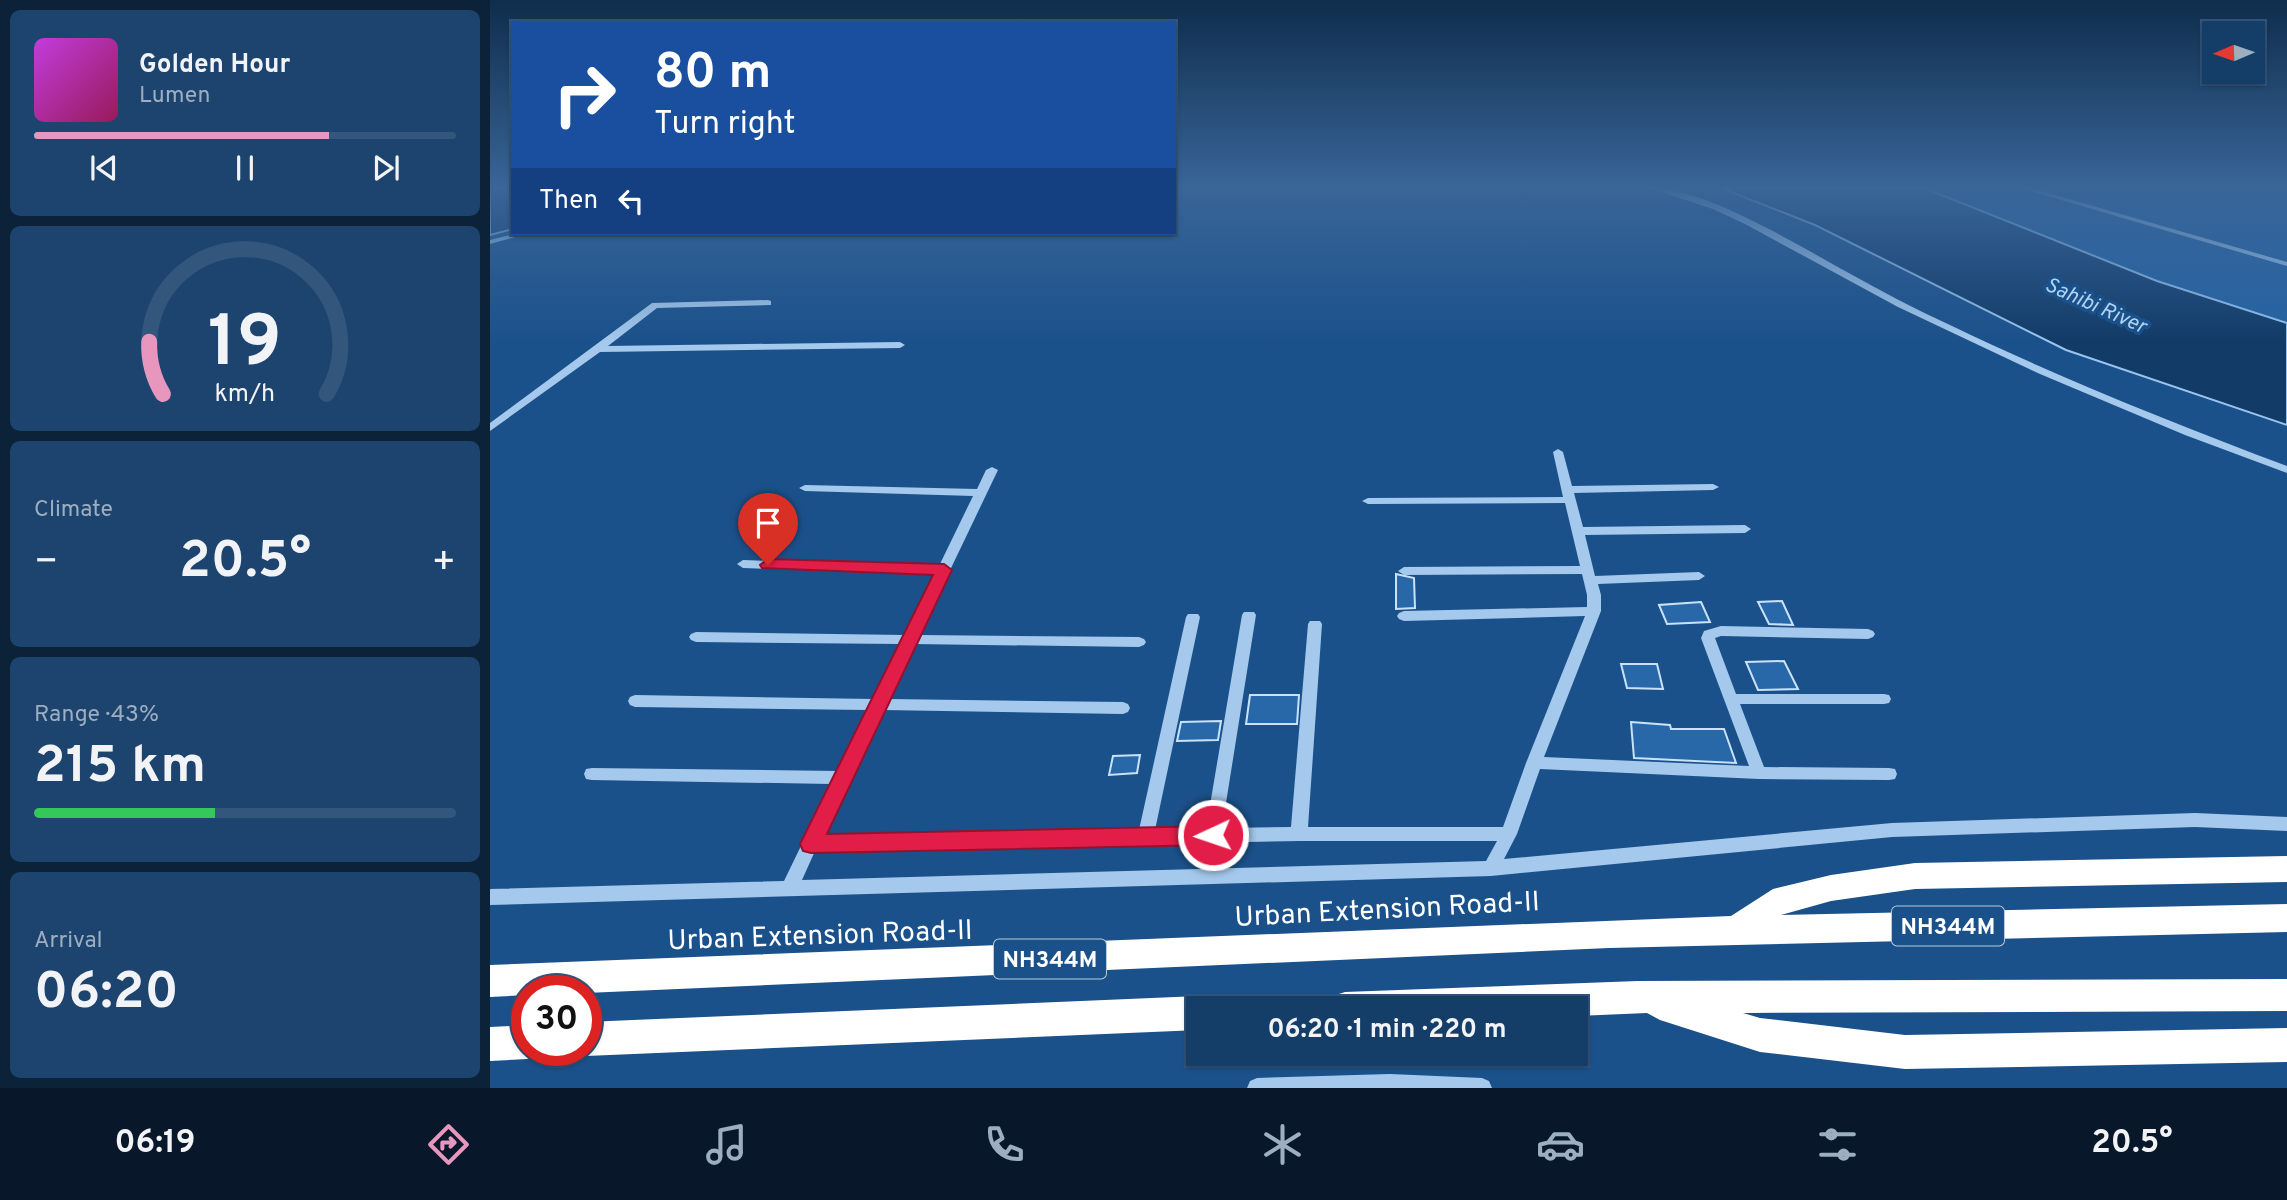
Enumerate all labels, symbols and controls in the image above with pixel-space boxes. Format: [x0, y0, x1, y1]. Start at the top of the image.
north arrow [2202, 21, 2264, 84]
map controls [2202, 21, 2265, 84]
text: 80 m [654, 44, 771, 106]
text: Golden Hour [139, 49, 290, 82]
icon: right [539, 49, 630, 140]
text: Lumen [139, 82, 210, 111]
text: Turn right [654, 105, 796, 145]
icon: previous [85, 149, 123, 187]
icon: pause [226, 149, 264, 187]
icon: next [367, 149, 405, 187]
icon: left [612, 182, 650, 220]
text: Then [539, 185, 598, 218]
water label: Sahibi River [2040, 272, 2152, 342]
text: 19 [208, 301, 282, 393]
text: km/h [215, 379, 275, 411]
pin [738, 493, 798, 565]
text: Climate [34, 496, 113, 525]
icon: arrive [749, 504, 787, 542]
text: 20.5° [179, 530, 311, 596]
text: − [34, 539, 59, 588]
text: + [431, 539, 456, 588]
text: Range · 43% [34, 701, 159, 730]
text: 215 km [34, 735, 206, 801]
position arrow [1176, 798, 1250, 872]
street label: Urban Extension Road-II [1234, 885, 1541, 937]
road number: NH344M [1892, 906, 2004, 945]
street label: Urban Extension Road-II [667, 914, 973, 960]
text: Arrival [34, 927, 103, 956]
road number: NH344M [994, 940, 1106, 978]
text: 06:20 [34, 961, 179, 1027]
speed limit sign: 30 [511, 975, 602, 1066]
text: 06:20 · 1 min · 220 m [1268, 1014, 1506, 1047]
icon: directions [424, 1120, 473, 1169]
icon: music [702, 1120, 751, 1169]
icon: phone [980, 1120, 1029, 1169]
icon: climate [1258, 1120, 1307, 1169]
icon: car [1536, 1120, 1585, 1169]
icon: filters [1813, 1120, 1862, 1169]
text: 06:19 [114, 1124, 195, 1164]
text: 20.5° [2091, 1124, 2173, 1164]

